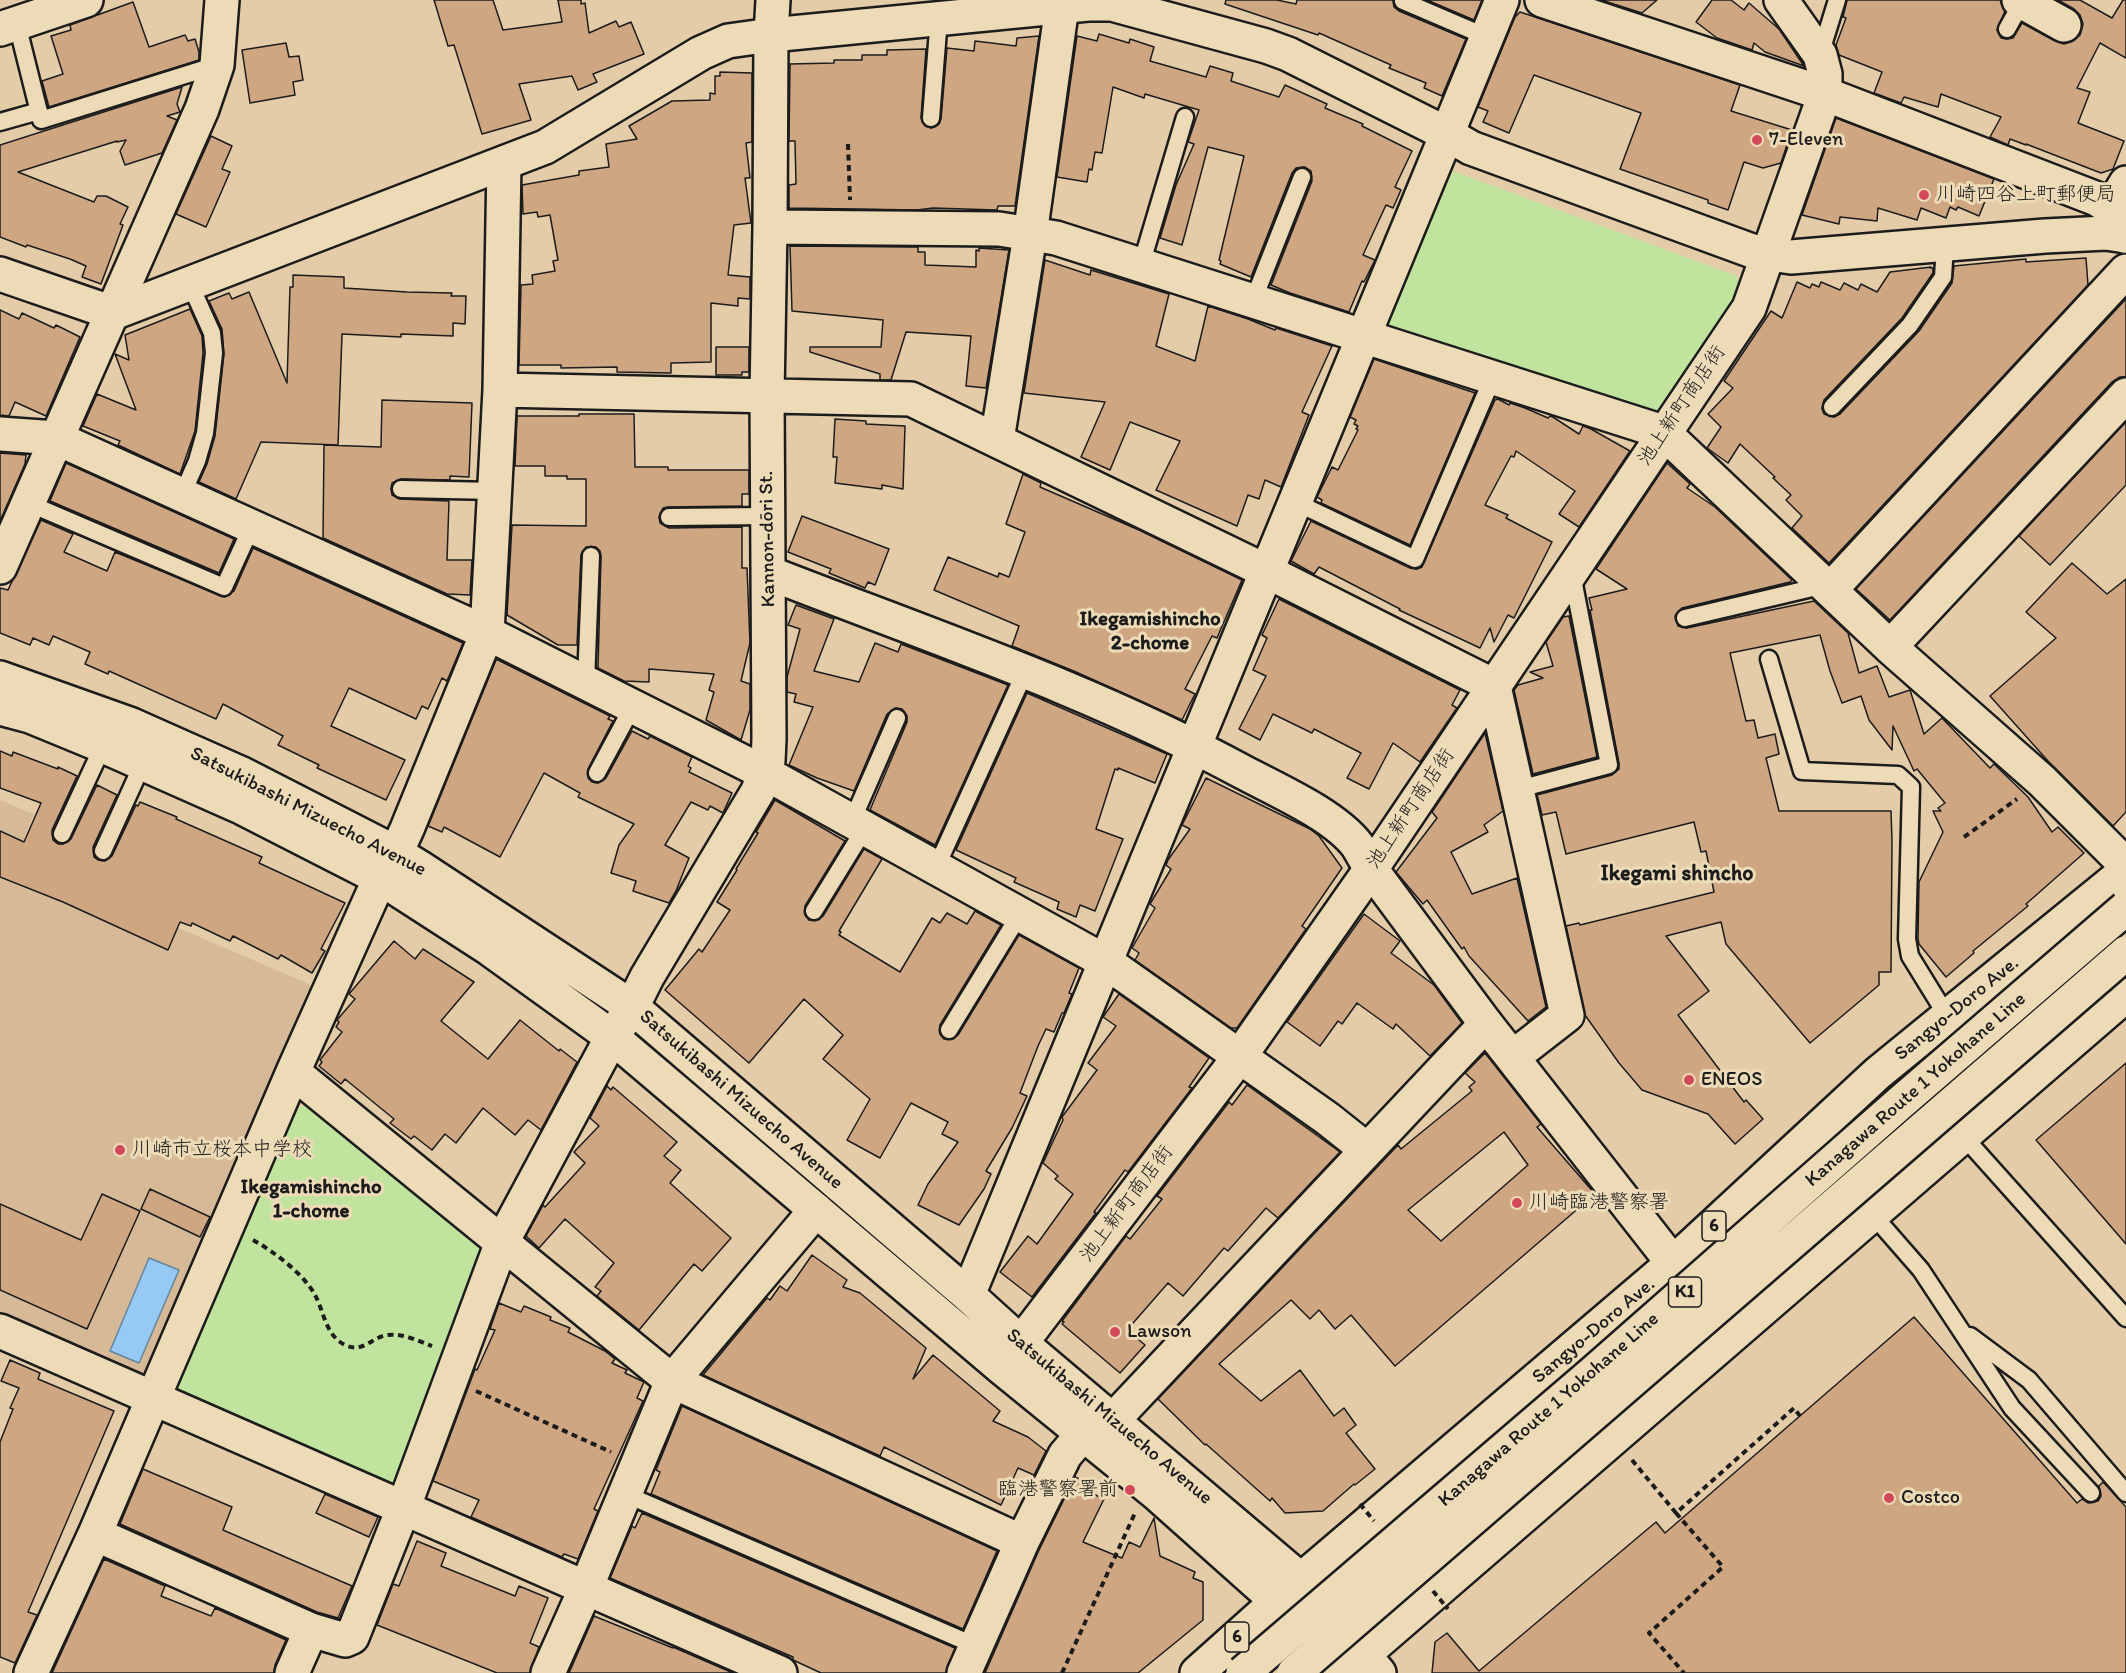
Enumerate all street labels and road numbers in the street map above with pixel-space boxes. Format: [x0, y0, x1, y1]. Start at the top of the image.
street label: 池上新町商店街 [1633, 341, 1731, 471]
street label: Kannon-dōri St. [755, 470, 781, 608]
street label: Satsukibashi Mizuecho Avenue [186, 742, 430, 882]
street label: 池上新町商店街 [1362, 744, 1460, 874]
street label: Sangyo-Doro Ave. [1890, 952, 2024, 1066]
street label: Kanagawa Route 1 Yokohane Line [1801, 988, 2031, 1192]
street label: Satsukibashi Mizuecho Avenue [634, 1005, 848, 1195]
street label: 池上新町商店街 [1075, 1141, 1179, 1267]
road number: 6 [1702, 1211, 1726, 1241]
street label: Sangyo-Doro Ave. [1528, 1273, 1660, 1389]
road number: K1 [1668, 1277, 1702, 1307]
street label: Kanagawa Route 1 Yokohane Line [1434, 1308, 1664, 1512]
street label: Satsukibashi Mizuecho Avenue [1001, 1324, 1217, 1510]
road number: 6 [1225, 1622, 1249, 1652]

